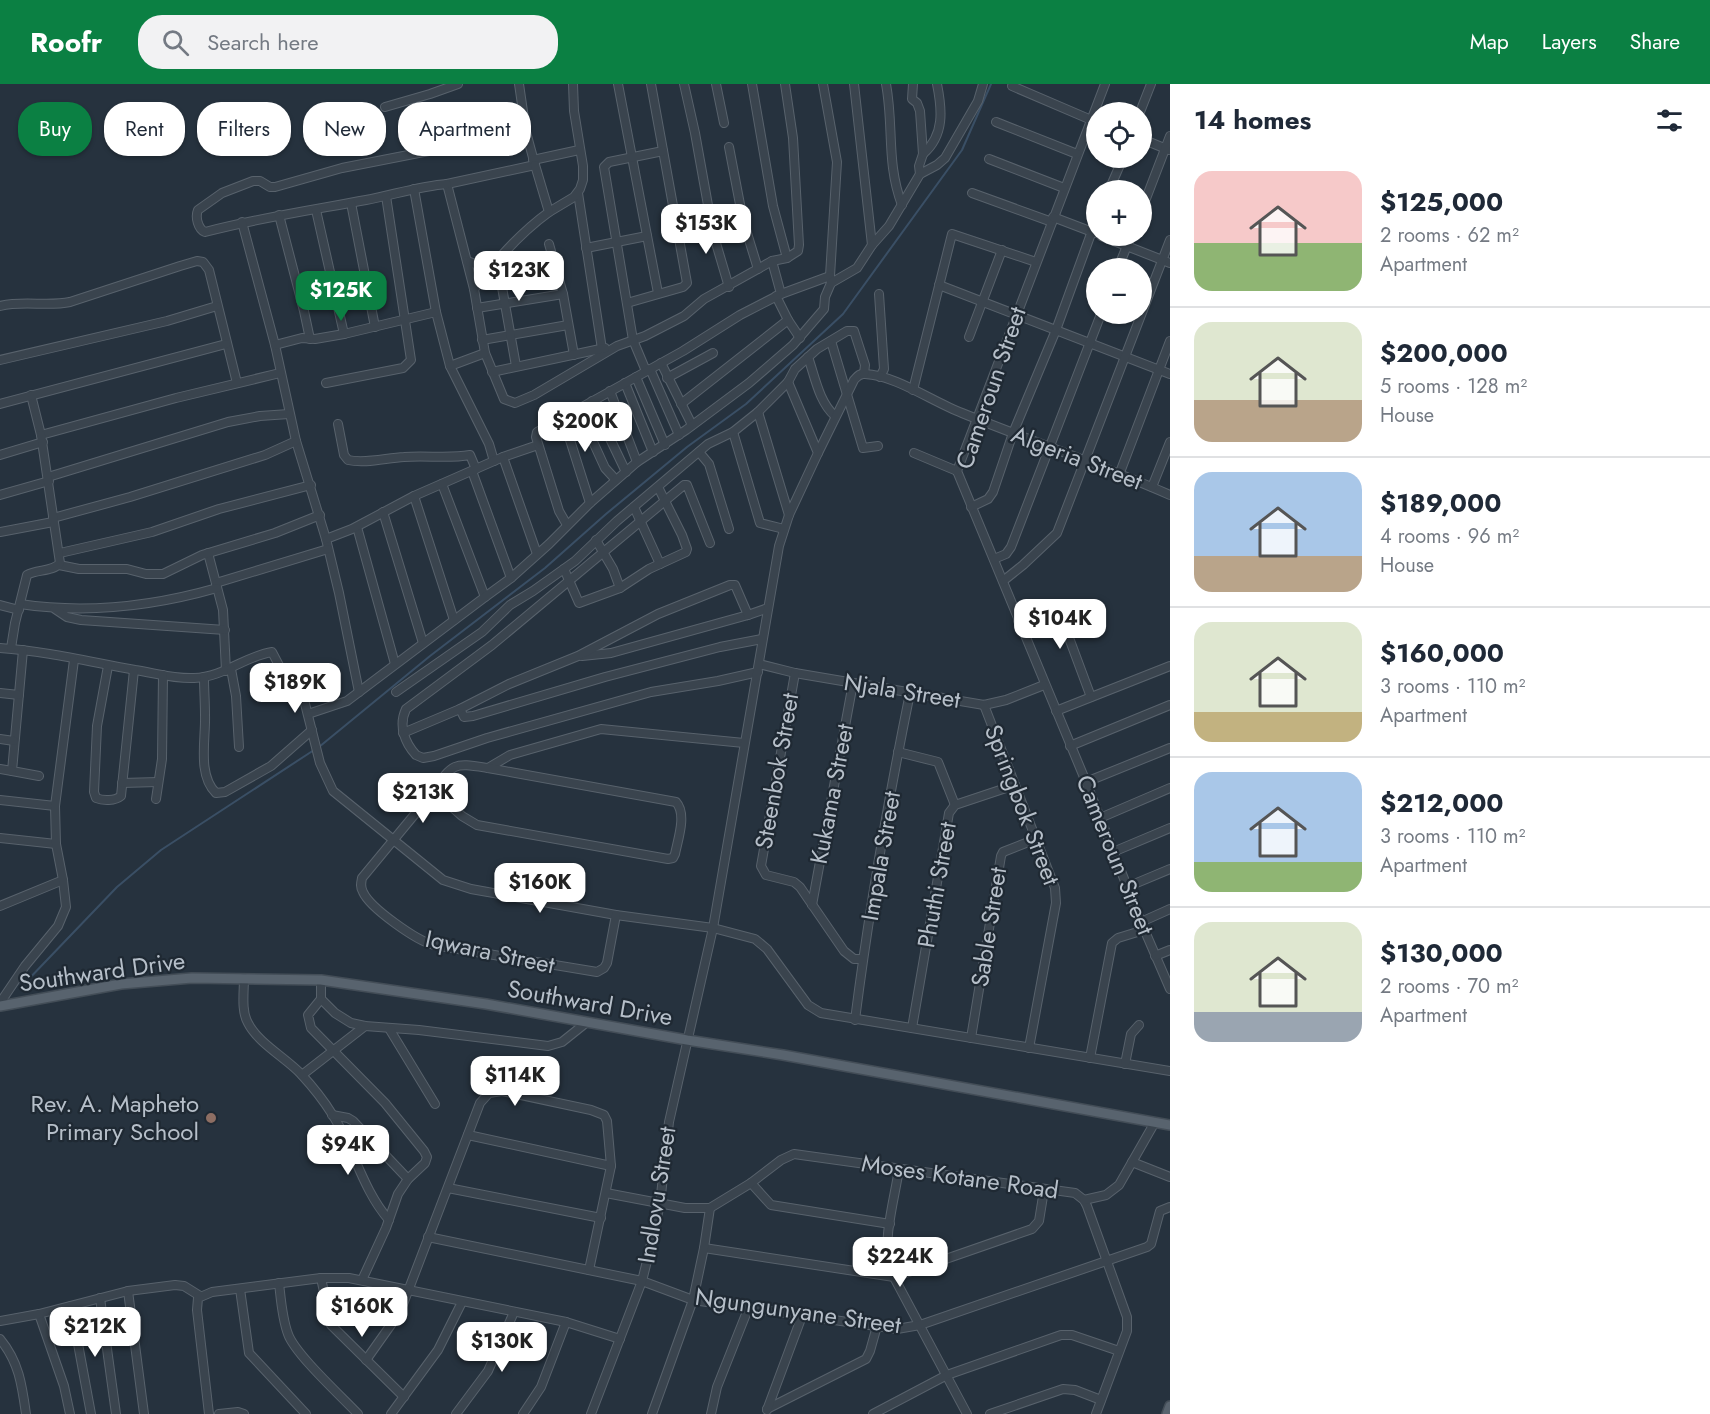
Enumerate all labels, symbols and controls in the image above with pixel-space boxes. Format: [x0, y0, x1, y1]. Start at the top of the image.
search box [138, 15, 558, 69]
text: Roofr [30, 22, 102, 63]
icon: search [159, 26, 192, 59]
text: Search here [207, 26, 319, 58]
text: Map [1470, 27, 1509, 57]
text: Layers [1542, 27, 1597, 57]
text: Share [1630, 27, 1680, 57]
text: 14 homes [1194, 101, 1311, 139]
chip: Buy [18, 102, 92, 156]
chip: Rent [104, 102, 185, 156]
chip: Filters [197, 102, 291, 156]
chip: New [303, 102, 386, 156]
chip: Apartment [398, 102, 531, 156]
map controls [1086, 102, 1152, 324]
button: locate [1086, 102, 1152, 168]
icon: filters [1653, 104, 1686, 137]
button: + [1086, 180, 1152, 246]
text: $125,000 [1380, 183, 1503, 221]
icon: home [1242, 195, 1314, 267]
pin: $153K [664, 204, 748, 255]
text: $153K [675, 209, 737, 238]
text: 2 rooms · 62 m² [1380, 221, 1519, 250]
text: Apartment [1380, 250, 1467, 279]
pin: $123K [477, 251, 561, 302]
text: $123K [488, 256, 550, 285]
button: − [1086, 258, 1152, 324]
pin: $125K [299, 271, 383, 322]
text: $125K [310, 276, 372, 305]
street label: Cameroun Street [946, 302, 1035, 474]
text: $200,000 [1380, 334, 1508, 372]
icon: home [1242, 346, 1314, 418]
text: 5 rooms · 128 m² [1380, 372, 1527, 401]
text: House [1380, 401, 1434, 430]
pin: $200K [543, 402, 627, 453]
text: $200K [552, 407, 618, 436]
street label: Algeria Street [1007, 416, 1148, 499]
text: $189,000 [1380, 484, 1501, 522]
icon: home [1242, 496, 1314, 568]
text: 4 rooms · 96 m² [1380, 522, 1519, 551]
text: House [1380, 551, 1434, 580]
pin: $104K [1018, 599, 1102, 650]
text: $104K [1028, 604, 1092, 633]
text: $160,000 [1380, 634, 1504, 672]
icon: home [1242, 646, 1314, 718]
pin: $189K [253, 663, 337, 714]
street label: Njala Street [841, 664, 963, 717]
text: $189K [264, 668, 326, 697]
text: 3 rooms · 110 m² [1380, 672, 1526, 701]
street label: Steenbok Street [746, 690, 808, 852]
text: Apartment [1380, 701, 1467, 730]
street label: Springbok Street [976, 719, 1069, 890]
street label: Kukama Street [801, 721, 862, 867]
street label: Cameroun Street [1067, 770, 1164, 940]
pin: $213K [381, 773, 465, 824]
text: $213K [392, 778, 454, 807]
text: $212,000 [1380, 784, 1504, 822]
street label: Impala Street [852, 788, 909, 924]
icon: home [1242, 796, 1314, 868]
street label: Phuthi Street [908, 819, 965, 951]
text: 3 rooms · 110 m² [1380, 822, 1526, 851]
text: Apartment [1380, 851, 1467, 880]
pin: $160K [498, 863, 582, 914]
street label: Sable Street [962, 864, 1015, 989]
text: $160K [508, 868, 572, 897]
street label: Iqwara Street [422, 921, 558, 982]
text: $130,000 [1380, 934, 1503, 972]
street label: Southward Drive [17, 943, 187, 1000]
icon: home [1242, 946, 1314, 1018]
street label: Southward Drive [505, 971, 676, 1034]
text: 2 rooms · 70 m² [1380, 972, 1518, 1001]
text: Apartment [1380, 1001, 1467, 1030]
pin: $114K [473, 1056, 557, 1107]
text: $114K [485, 1061, 545, 1090]
place label: Rev. A. Mapheto Primary School [31, 1086, 199, 1149]
marker: Rev. A. Mapheto Primary School [204, 1111, 218, 1125]
street label: Indlovu Street [628, 1124, 685, 1266]
pin: $94K [312, 1125, 384, 1176]
text: $94K [321, 1130, 375, 1159]
street label: Moses Kotane Road [859, 1145, 1061, 1208]
pin: $224K [858, 1237, 942, 1288]
text: $224K [867, 1242, 933, 1271]
street label: Ngungunyane Street [693, 1279, 904, 1342]
pin: $160K [320, 1287, 404, 1338]
text: $160K [330, 1292, 394, 1321]
pin: $212K [53, 1307, 137, 1358]
text: $212K [64, 1312, 126, 1341]
pin: $130K [460, 1322, 544, 1373]
text: $130K [471, 1327, 533, 1356]

